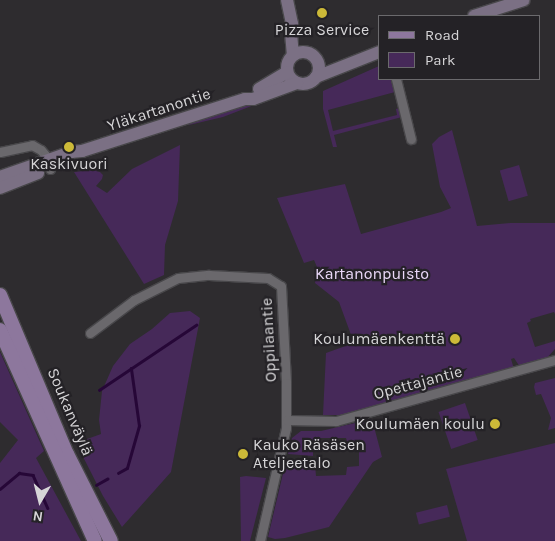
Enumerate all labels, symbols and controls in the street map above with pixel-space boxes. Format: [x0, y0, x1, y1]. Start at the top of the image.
marker: Pizza Service [316, 7, 328, 19]
legend [378, 15, 540, 80]
place label: Pizza Service [275, 20, 369, 40]
text: Road [425, 26, 460, 44]
text: Park [425, 51, 455, 69]
street label: Yläkartanontie [105, 84, 213, 136]
marker: Kaskivuori [63, 141, 75, 153]
place label: Kaskivuori [30, 154, 108, 174]
park label: Kartanonpuisto [315, 264, 429, 284]
street label: Oppilaantie [257, 297, 281, 383]
place label: Koulumäenkenttä [313, 329, 445, 349]
marker: Koulumäenkenttä [449, 333, 461, 345]
street label: Opettajantie [371, 362, 465, 404]
street label: Soukanväylä [43, 365, 97, 459]
place label: Koulumäen koulu [356, 414, 485, 434]
marker: Koulumäen koulu [489, 418, 501, 430]
place label: Kauko Räsäsen Ateljeetalo [253, 435, 365, 473]
marker: Kauko Räsäsen Ateljeetalo [237, 448, 249, 460]
north arrow [15, 476, 65, 526]
text: N [32, 507, 44, 525]

